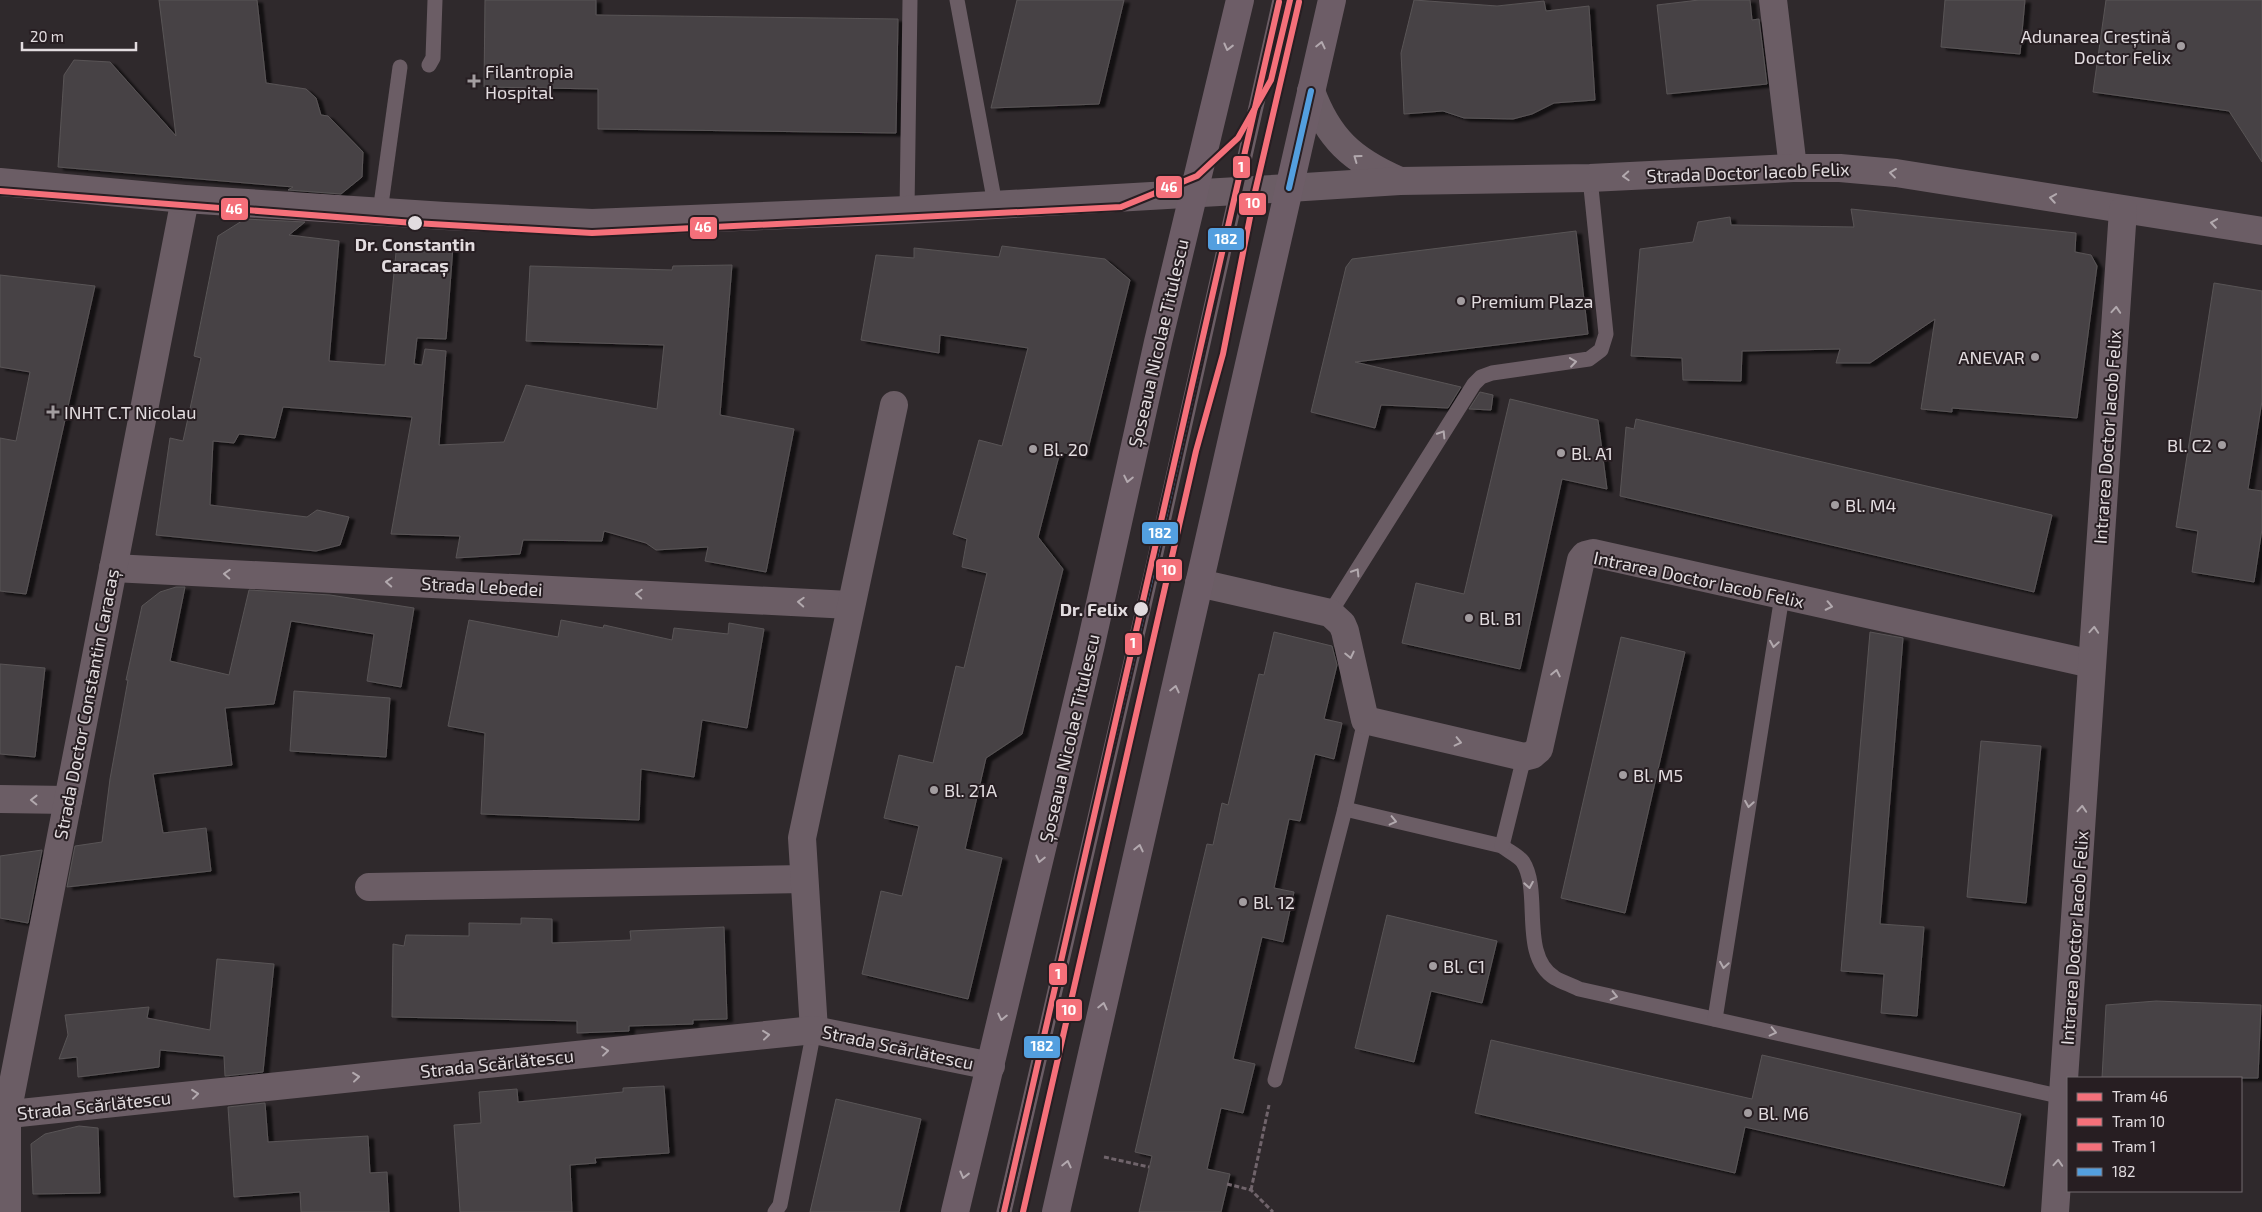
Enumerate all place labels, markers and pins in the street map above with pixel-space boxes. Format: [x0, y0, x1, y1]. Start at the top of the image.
place label: Adunarea Creștină Doctor Felix [2021, 25, 2171, 68]
marker: Adunarea Creștină Doctor Felix [2175, 40, 2187, 52]
place label: Filantropia Hospital [485, 60, 574, 103]
marker: Filantropia Hospital [467, 74, 481, 88]
marker: Dr. Constantin Caracaș [406, 214, 424, 232]
place label: Dr. Constantin Caracaș [355, 233, 475, 278]
place label: Premium Plaza [1471, 290, 1593, 312]
marker: Premium Plaza [1455, 295, 1467, 307]
place label: ANEVAR [1958, 346, 2025, 368]
marker: ANEVAR [2029, 351, 2041, 363]
place label: INHT C.T Nicolau [64, 401, 196, 423]
marker: INHT C.T Nicolau [46, 405, 60, 419]
place label: Bl. C2 [2167, 434, 2212, 456]
place label: Bl. 20 [1043, 438, 1089, 460]
marker: Bl. C2 [2216, 439, 2228, 451]
place label: Bl. A1 [1571, 442, 1613, 464]
marker: Bl. 20 [1027, 443, 1039, 455]
marker: Bl. A1 [1555, 447, 1567, 459]
place label: Bl. M4 [1845, 494, 1897, 516]
marker: Bl. M4 [1829, 499, 1841, 511]
place label: Dr. Felix [1060, 598, 1129, 620]
marker: Dr. Felix [1132, 600, 1150, 618]
place label: Bl. B1 [1479, 607, 1522, 629]
marker: Bl. B1 [1463, 612, 1475, 624]
place label: Bl. M5 [1633, 764, 1683, 786]
marker: Bl. M5 [1617, 769, 1629, 781]
place label: Bl. 21A [944, 779, 998, 801]
marker: Bl. 21A [928, 784, 940, 796]
place label: Bl. 12 [1253, 891, 1295, 913]
marker: Bl. 12 [1237, 896, 1249, 908]
place label: Bl. C1 [1443, 955, 1485, 977]
marker: Bl. C1 [1427, 960, 1439, 972]
place label: Bl. M6 [1758, 1102, 1809, 1124]
marker: Bl. M6 [1742, 1107, 1754, 1119]

